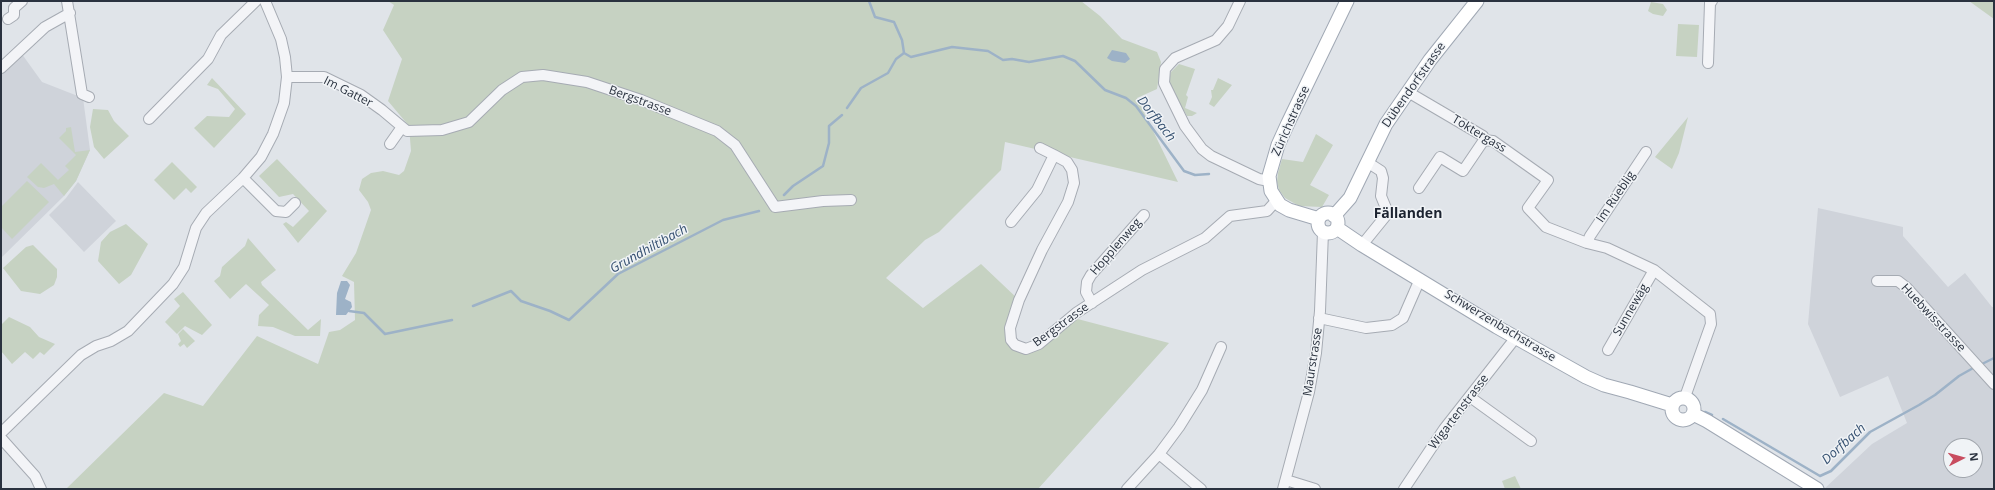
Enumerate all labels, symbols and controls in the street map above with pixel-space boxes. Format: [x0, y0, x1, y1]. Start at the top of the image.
street label: Dübendorfstrasse [1379, 40, 1449, 130]
street label: Im Gatter [321, 74, 375, 110]
street label: Bergstrasse [607, 83, 673, 119]
street label: Zürichstrasse [1269, 84, 1313, 158]
water label: Dorfbach [1133, 93, 1179, 145]
street label: Toktergass [1449, 112, 1509, 156]
street label: Im Rüeblig [1594, 169, 1638, 225]
district label: Fällanden [1374, 206, 1442, 222]
street label: Hopplenweg [1087, 216, 1145, 278]
water label: Grundhiltibach [607, 221, 691, 277]
street label: Sunnewäg [1610, 281, 1652, 339]
street label: Huebwisstrasse [1898, 281, 1968, 355]
street label: Schwerzenbachstrasse [1442, 287, 1558, 365]
street label: Bergstrasse [1030, 300, 1092, 350]
street label: Maurstrasse [1300, 327, 1326, 397]
street label: Wigartenstrasse [1426, 372, 1492, 452]
water label: Dorfbach [1819, 420, 1869, 468]
north arrow [1943, 438, 1983, 478]
text: N [1967, 452, 1982, 462]

